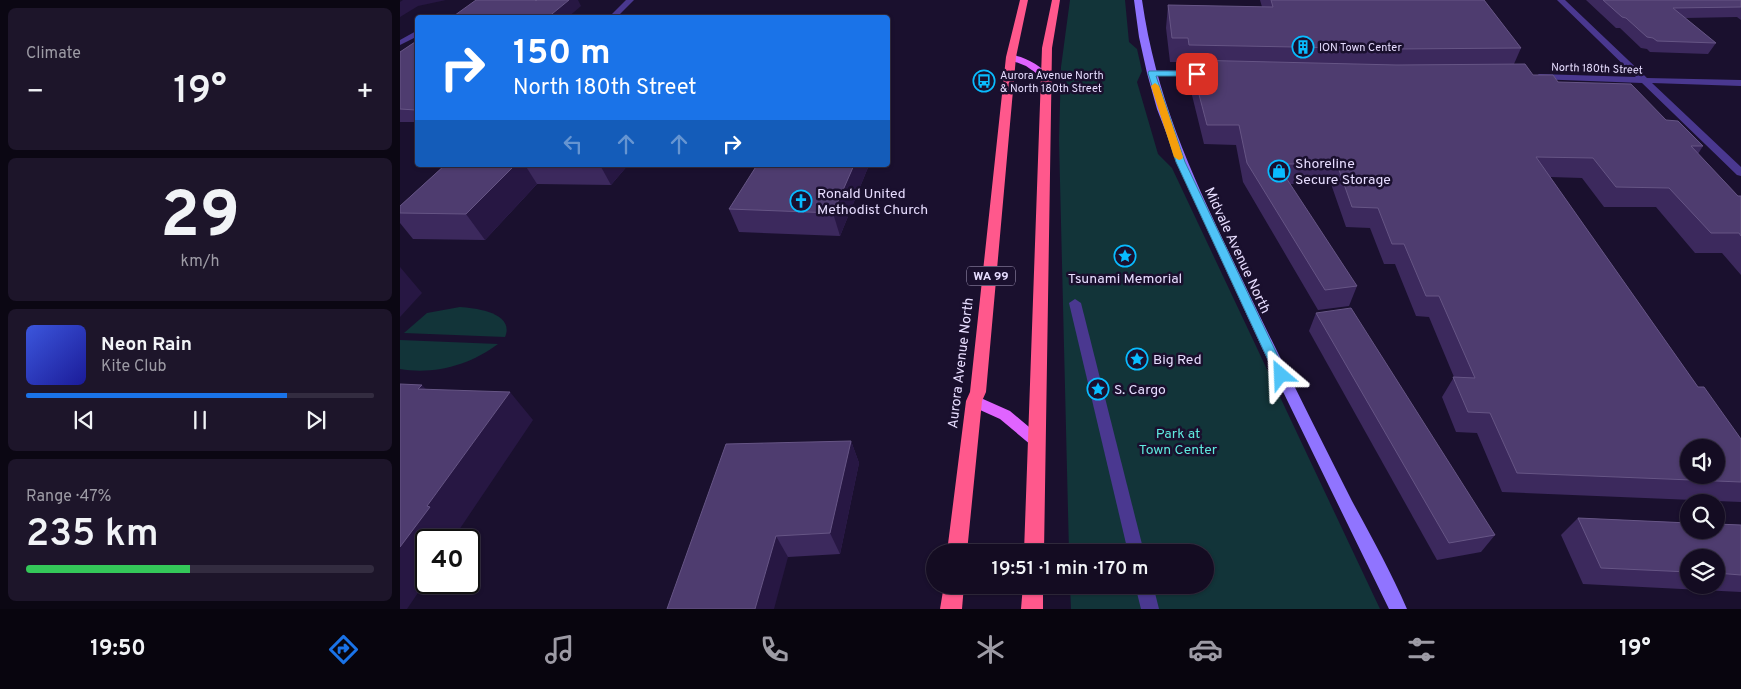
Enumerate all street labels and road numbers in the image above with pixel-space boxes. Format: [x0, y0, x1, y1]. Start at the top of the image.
street label: North 180th Street [1551, 60, 1643, 78]
street label: Midvale Avenue North [1200, 185, 1273, 316]
road number: WA 99 [967, 266, 1015, 286]
street label: Aurora Avenue North [945, 297, 978, 430]

